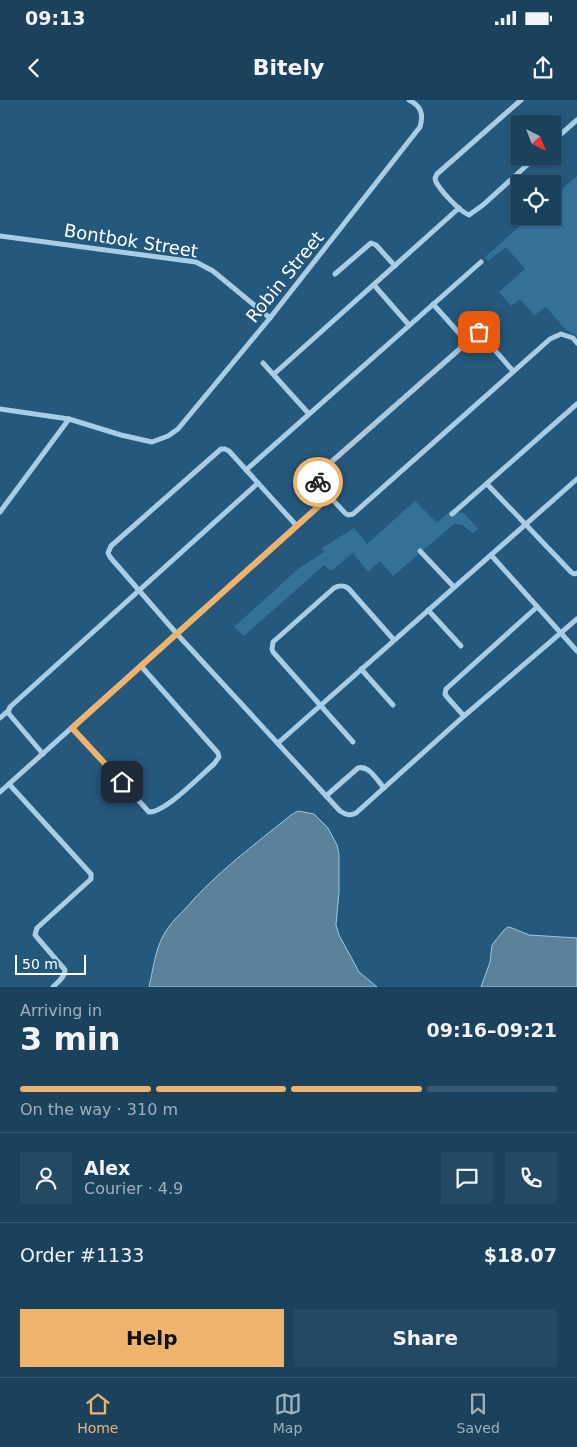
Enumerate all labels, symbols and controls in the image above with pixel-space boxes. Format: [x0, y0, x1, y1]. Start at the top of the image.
text: 09:13 [25, 7, 85, 29]
icon: back [20, 54, 48, 82]
icon: share [529, 54, 557, 82]
text: Bitely [253, 55, 324, 80]
north arrow [511, 115, 561, 165]
map controls [511, 115, 561, 225]
button: locate [511, 175, 561, 225]
street label: Bontbok Street [63, 220, 199, 261]
street label: Robin Street [242, 227, 328, 326]
pin [458, 311, 500, 353]
icon: bag [465, 318, 493, 346]
courier [293, 457, 343, 507]
icon: bike [304, 468, 332, 496]
pin [101, 761, 143, 803]
icon: home [108, 768, 136, 796]
scale bar [15, 952, 86, 975]
text: 50 m [22, 956, 58, 972]
text: Arriving in [20, 1001, 102, 1020]
text: 09:16–09:21 [427, 1019, 557, 1041]
text: 3 min [20, 1020, 121, 1058]
text: On the way · 310 m [20, 1100, 178, 1119]
button: person [20, 1152, 72, 1204]
button: chat [441, 1152, 493, 1204]
button: phone [505, 1152, 557, 1204]
text: Alex [84, 1157, 130, 1179]
text: Courier · 4.9 [84, 1179, 183, 1198]
text: Order #1133 [20, 1244, 144, 1266]
text: $18.07 [484, 1244, 557, 1266]
button: Help [20, 1309, 284, 1367]
button: Share [294, 1309, 557, 1367]
tab: Home [77, 1390, 118, 1436]
tab: Map [273, 1390, 302, 1436]
tab: Saved [457, 1390, 500, 1436]

